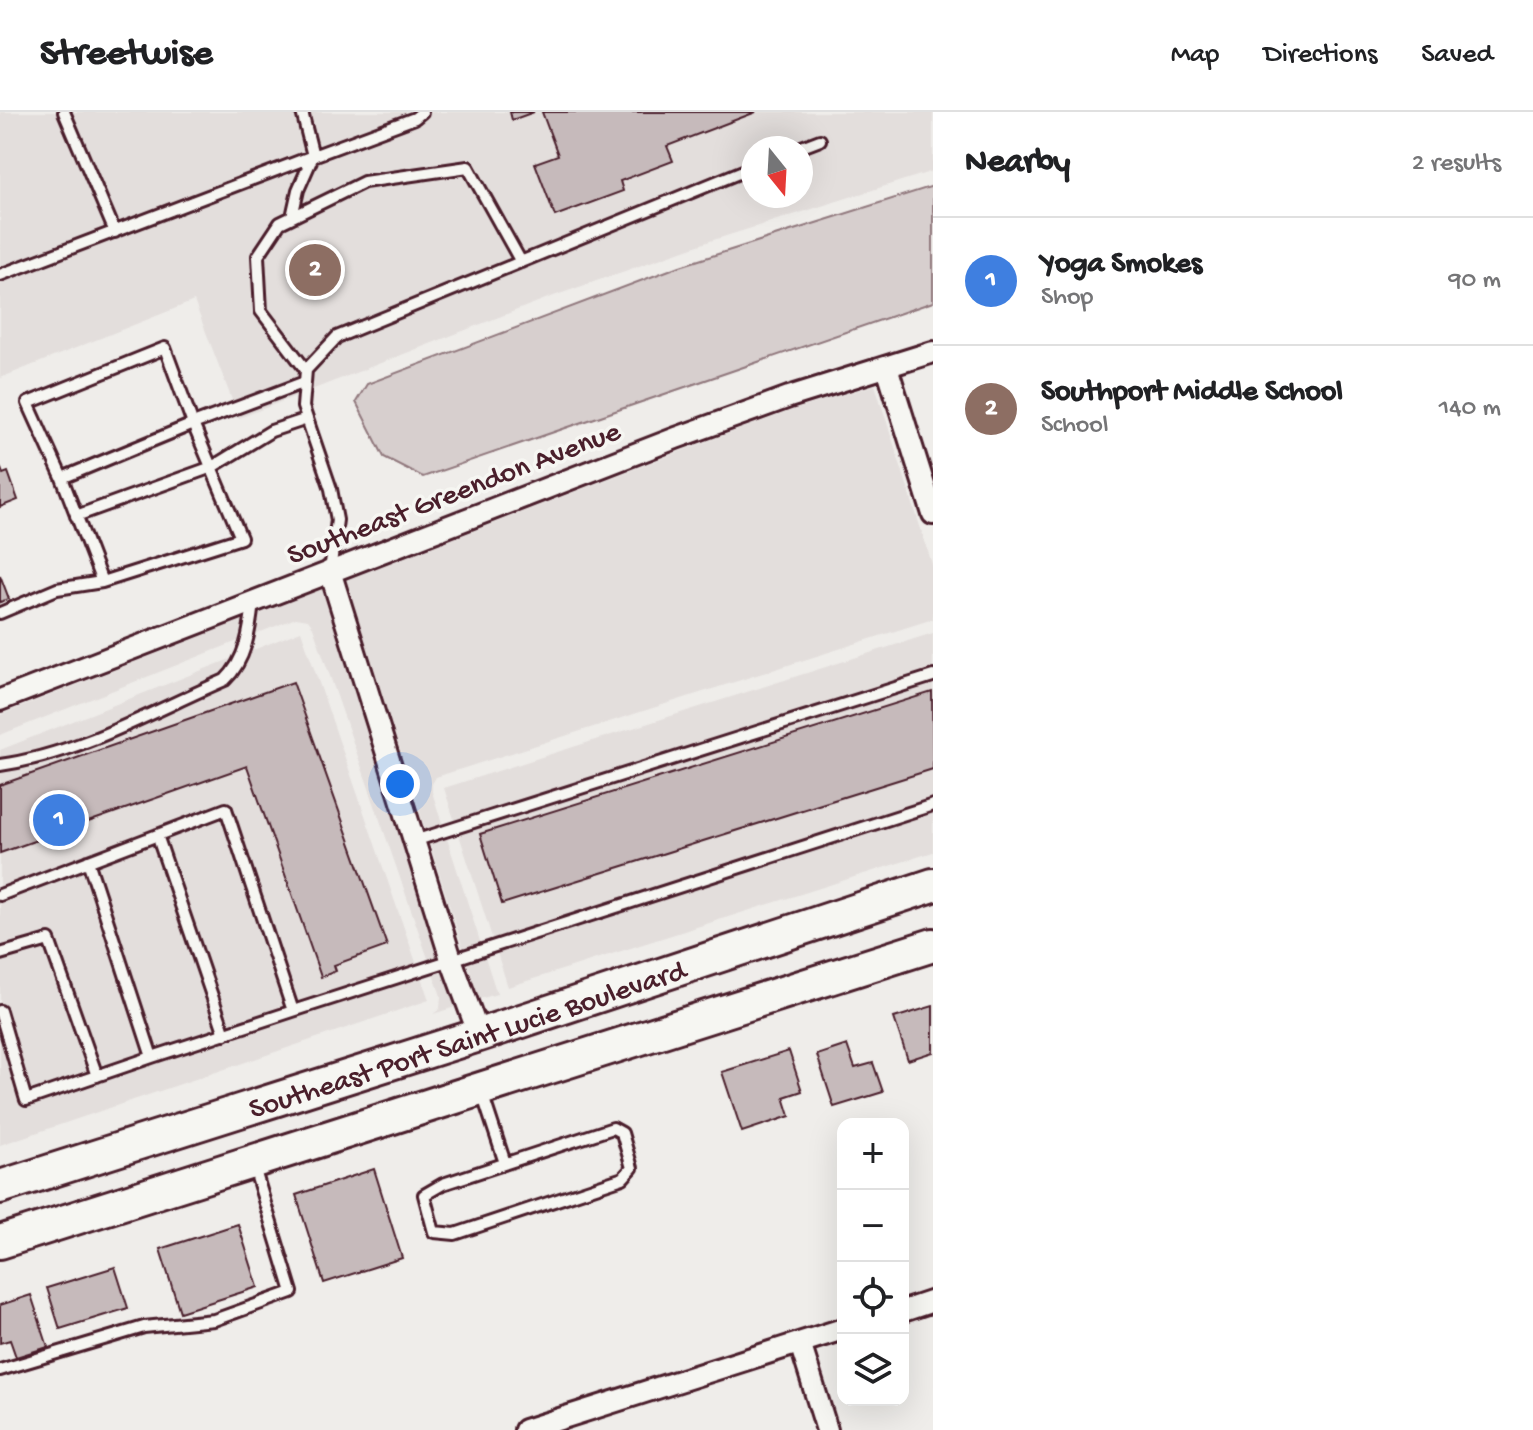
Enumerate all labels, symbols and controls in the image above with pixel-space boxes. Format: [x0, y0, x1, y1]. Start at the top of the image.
text: Streetwise [40, 33, 213, 77]
text: Map [1171, 39, 1219, 72]
text: Directions [1263, 39, 1377, 72]
text: Saved [1421, 39, 1493, 72]
north arrow [741, 136, 813, 208]
text: Nearby [965, 144, 1070, 184]
text: 2 results [1412, 149, 1501, 180]
pin: 2 [289, 240, 341, 300]
text: Yoga Smokes [1041, 248, 1202, 283]
text: 1 [986, 266, 996, 297]
text: 90 m [1449, 266, 1501, 297]
text: Shop [1041, 283, 1093, 314]
text: Southport Middle School [1041, 376, 1343, 411]
text: 2 [985, 394, 997, 425]
text: 140 m [1439, 394, 1501, 425]
text: School [1041, 411, 1109, 442]
street label: Southeast Greendon Avenue [283, 415, 627, 575]
your location [380, 764, 420, 804]
pin: 1 [33, 790, 85, 850]
street label: Southeast Port Saint Lucie Boulevard [245, 954, 693, 1129]
map controls [837, 1118, 909, 1406]
button: + [837, 1118, 909, 1190]
button: − [837, 1190, 909, 1262]
button: locate [837, 1262, 909, 1334]
button: layers [837, 1334, 909, 1406]

